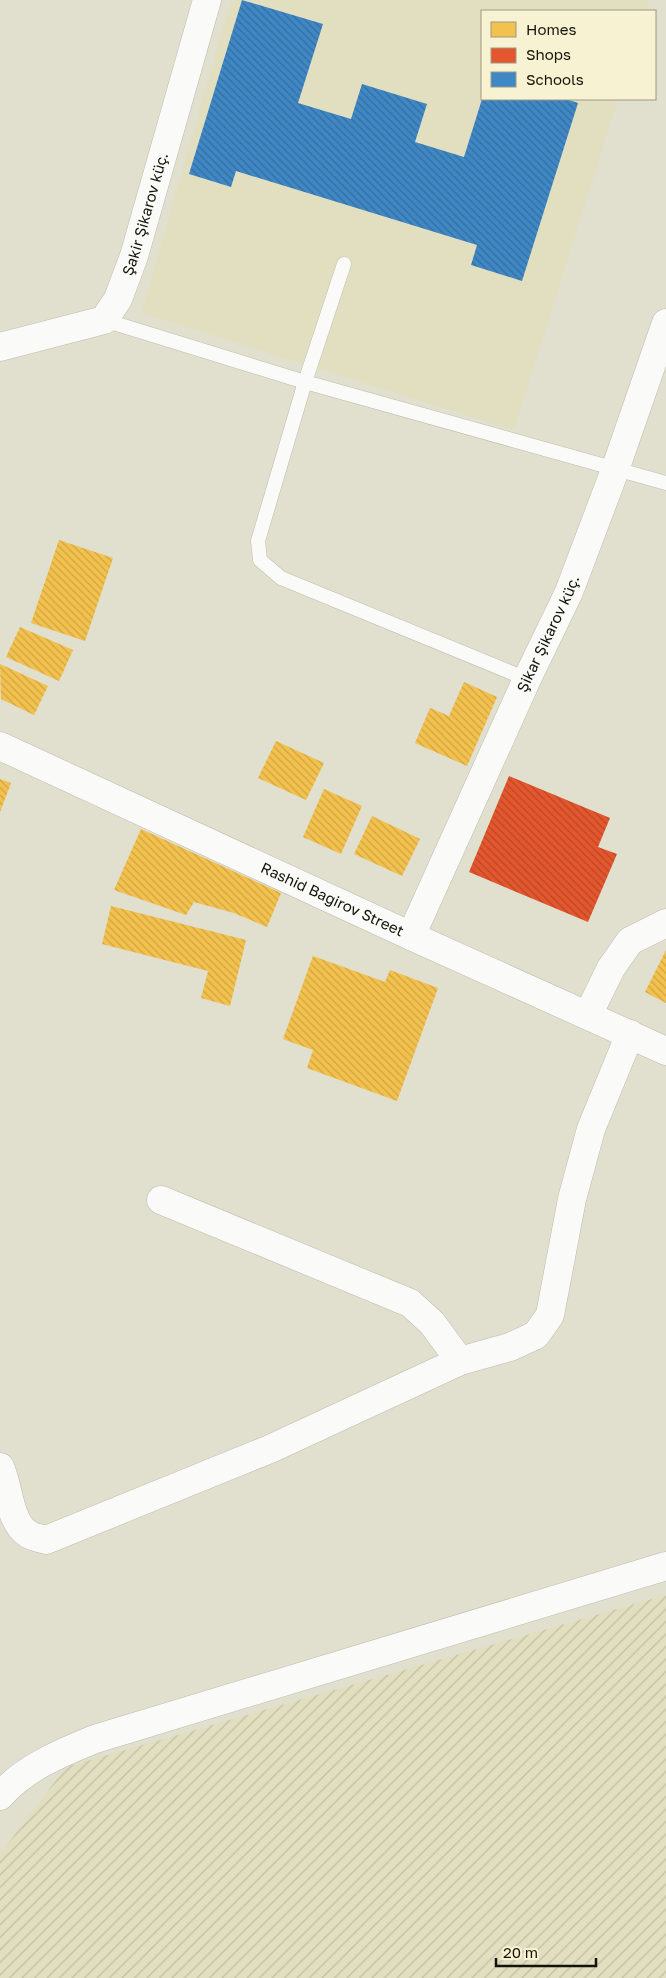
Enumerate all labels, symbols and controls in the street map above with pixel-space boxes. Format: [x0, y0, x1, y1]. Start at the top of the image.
legend [481, 10, 656, 100]
text: Homes [526, 20, 576, 38]
text: Shops [526, 45, 571, 63]
text: Schools [526, 70, 584, 88]
street label: Şakir Şikarov küç. [118, 150, 171, 278]
street label: Şikar Şikarov küç. [512, 573, 582, 695]
street label: Rashid Bagirov Street [258, 858, 407, 939]
scale bar [496, 1936, 596, 1968]
text: 20 m [503, 1943, 538, 1961]

